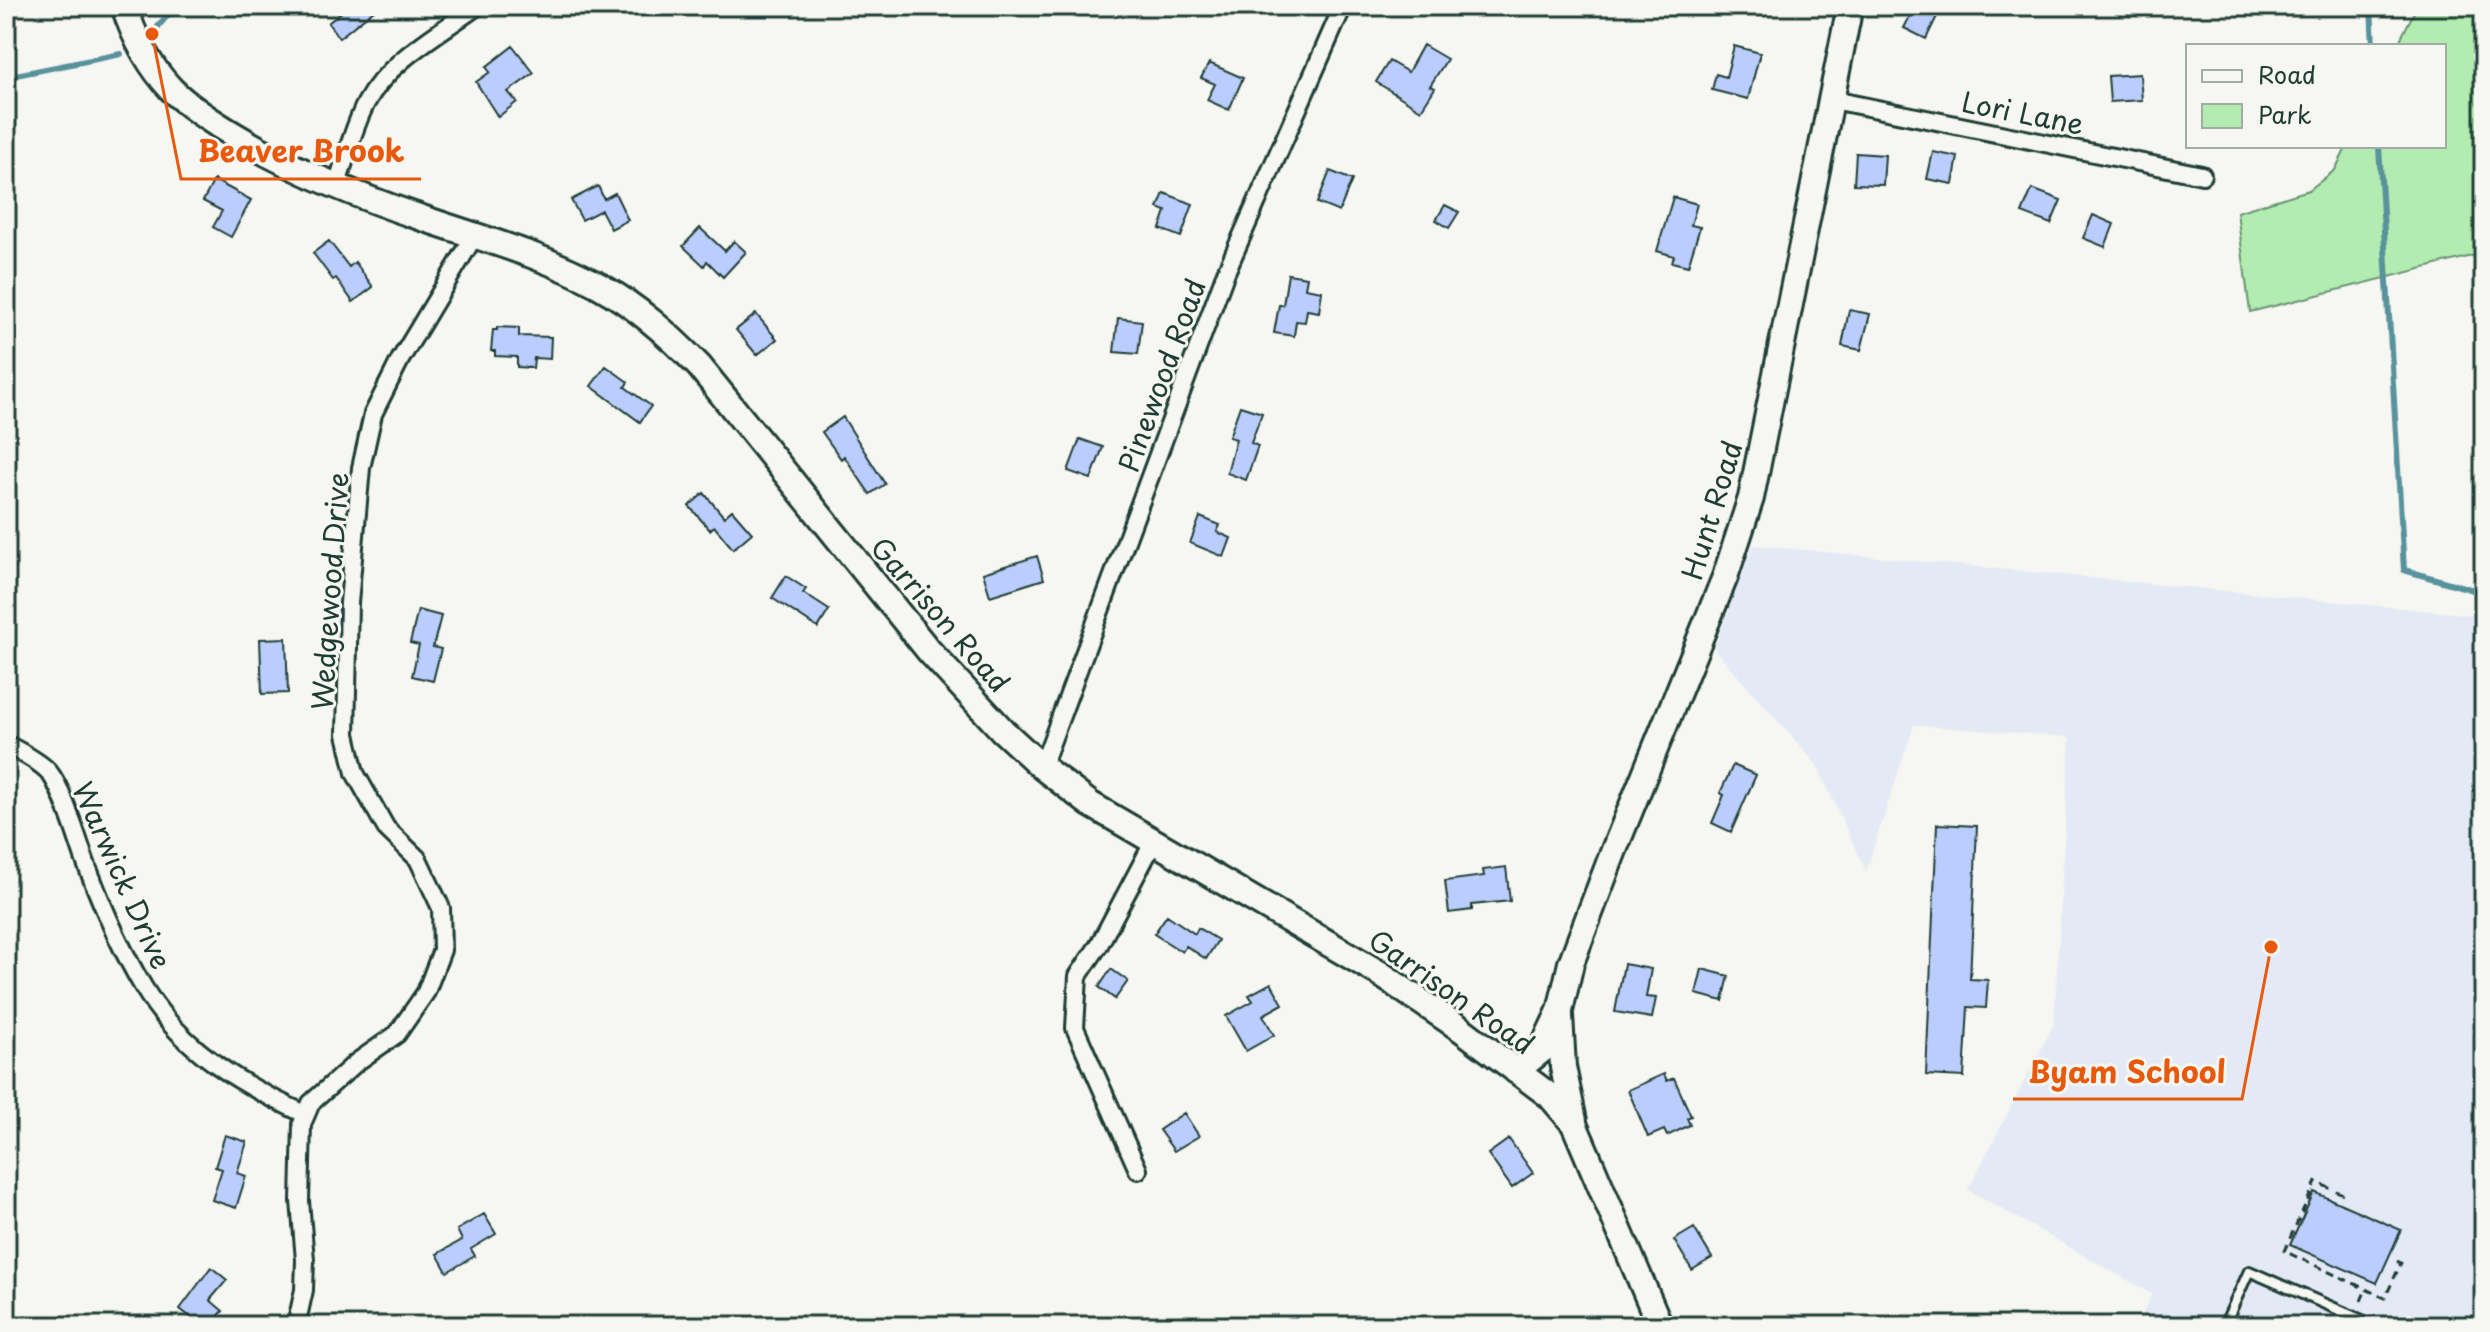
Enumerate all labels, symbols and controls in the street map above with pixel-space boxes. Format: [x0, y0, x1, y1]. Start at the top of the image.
legend [2186, 44, 2446, 148]
text: Road [2258, 56, 2316, 92]
street label: Lori Lane [1958, 79, 2088, 145]
text: Park [2258, 96, 2312, 132]
callout: Beaver Brook [181, 125, 421, 179]
text: Beaver Brook [197, 127, 405, 172]
street label: Pinewood Road [1106, 272, 1216, 478]
street label: Hunt Road [1670, 435, 1752, 585]
street label: Wedgewood Drive [299, 471, 359, 711]
street label: Garrison Road [861, 527, 1021, 701]
street label: Warwick Drive [62, 774, 184, 976]
street label: Garrison Road [1360, 918, 1544, 1064]
callout: Byam School [2013, 1045, 2242, 1099]
text: Byam School [2028, 1048, 2226, 1093]

